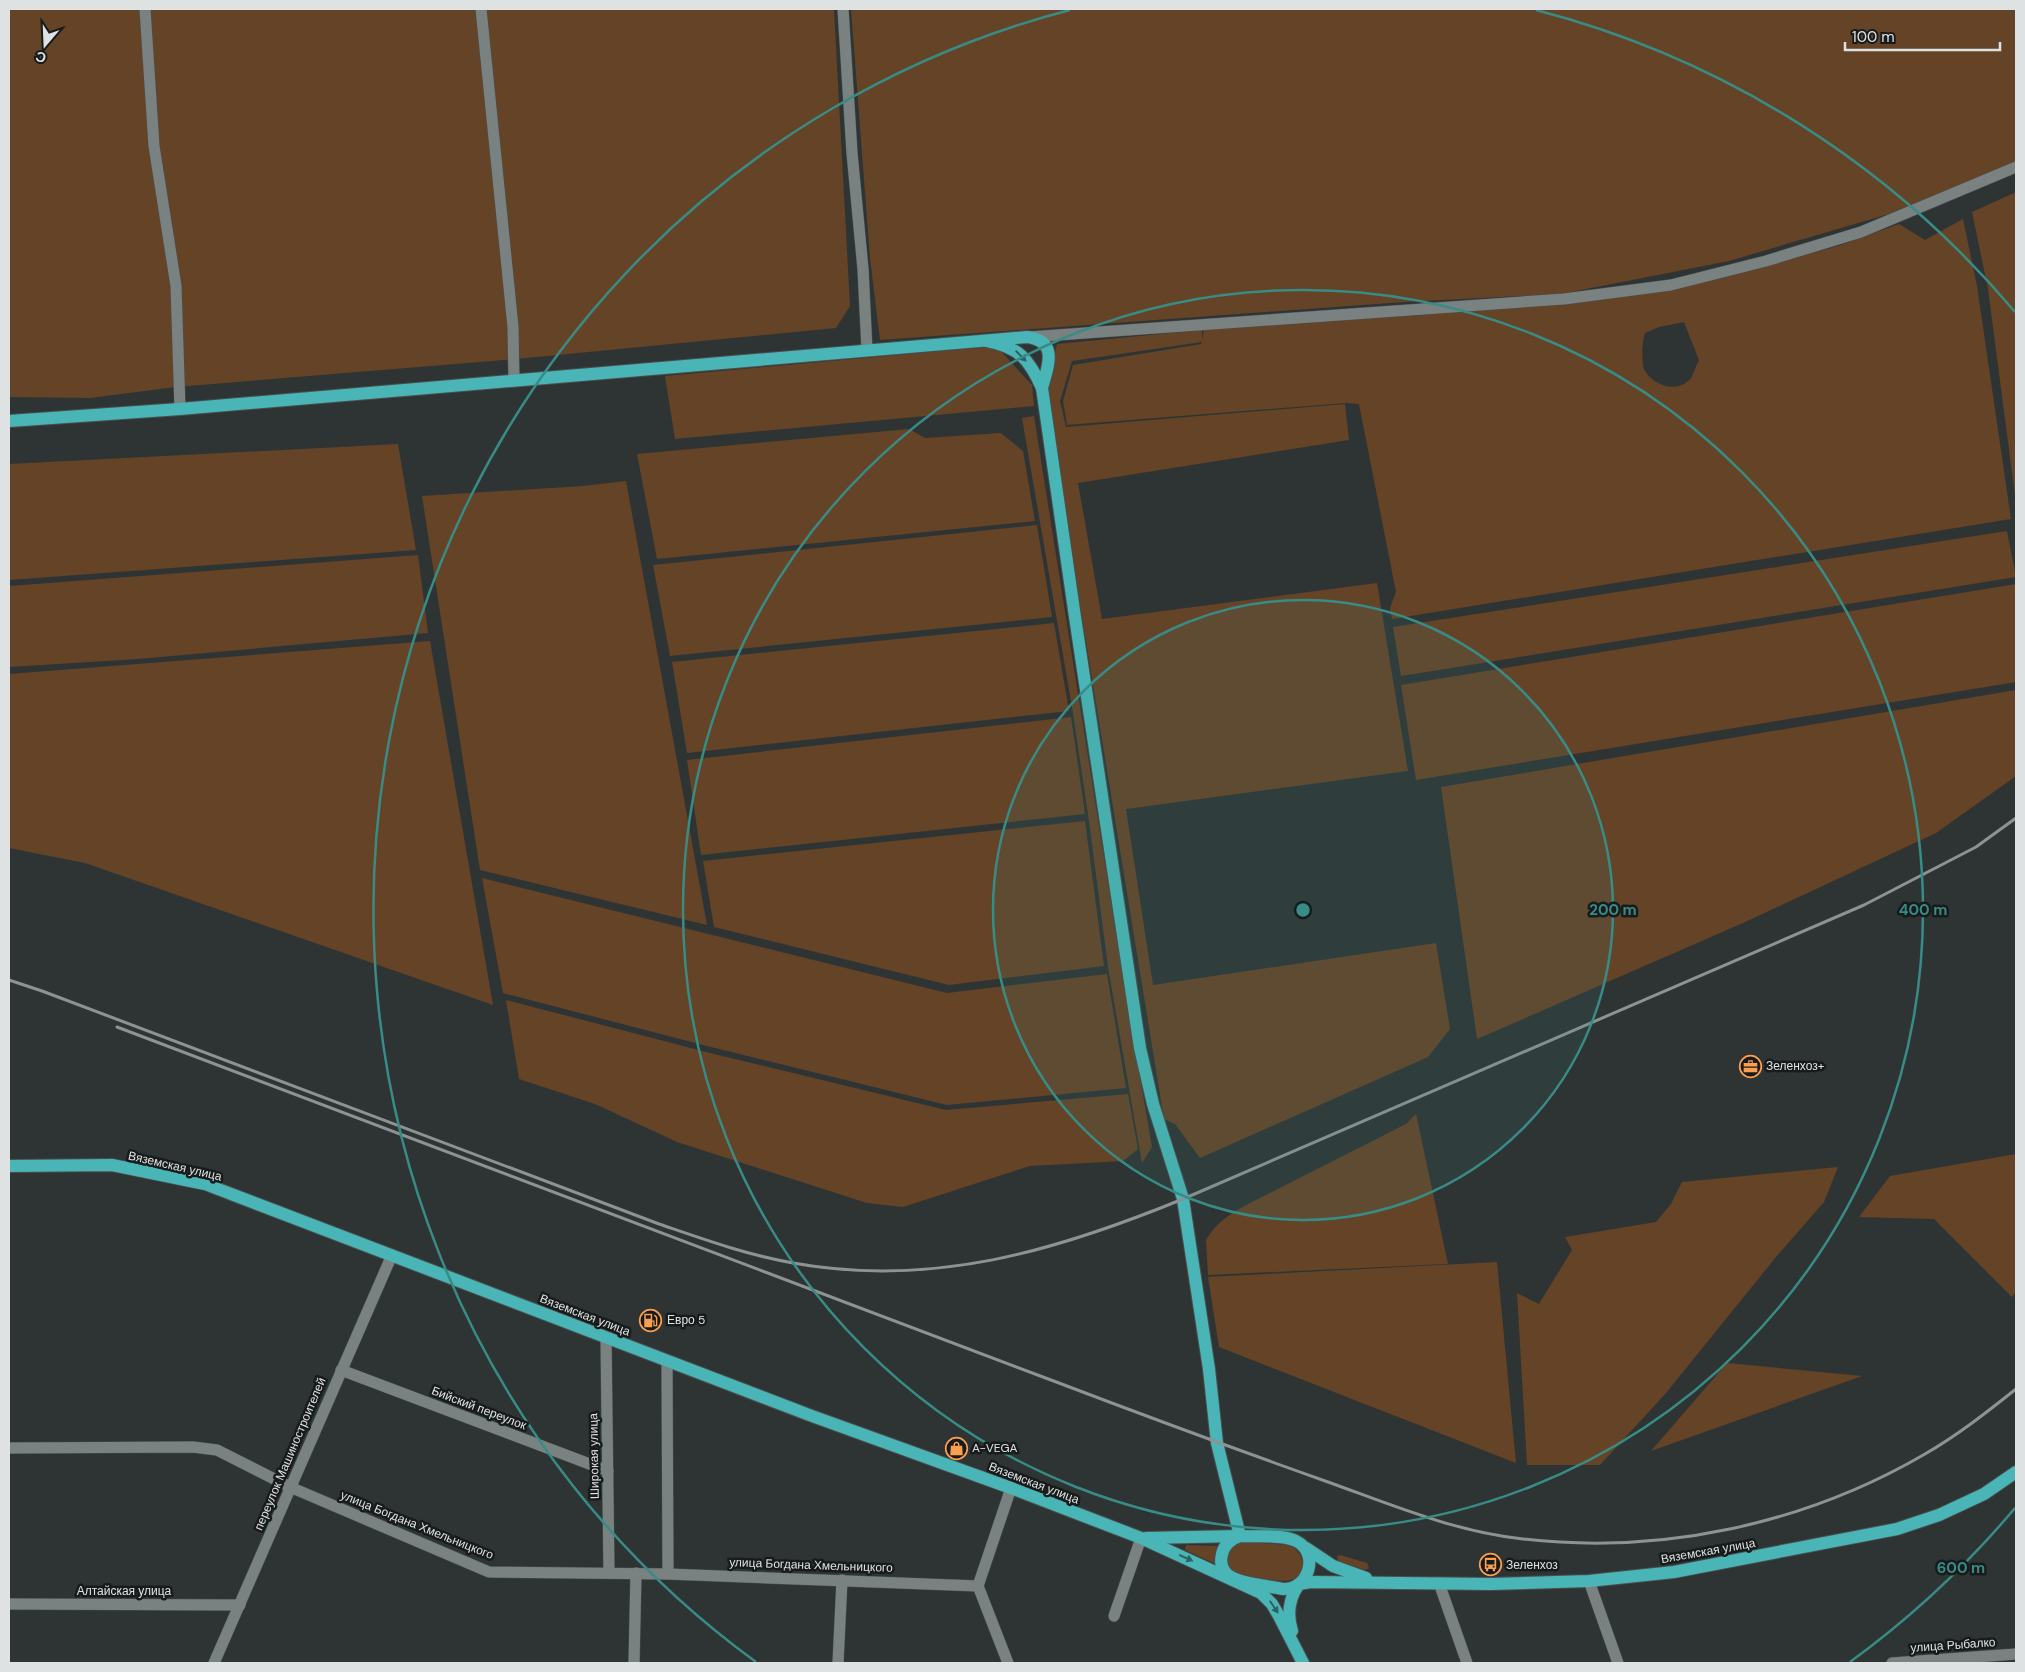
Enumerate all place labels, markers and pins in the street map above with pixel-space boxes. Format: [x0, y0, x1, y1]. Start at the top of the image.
centre of rings [1294, 901, 1312, 919]
office icon: Зеленхоз+ [1738, 1054, 1762, 1078]
place label: Зеленхоз+ [1766, 1058, 1825, 1074]
fuel station icon: Евро 5 [639, 1308, 663, 1332]
place label: Евро 5 [667, 1312, 705, 1328]
shop icon: A-VEGA [944, 1436, 968, 1460]
place label: A-VEGA [972, 1440, 1018, 1456]
bus stop icon: Зеленхоз [1478, 1553, 1502, 1577]
place label: Зеленхоз [1506, 1557, 1558, 1573]

